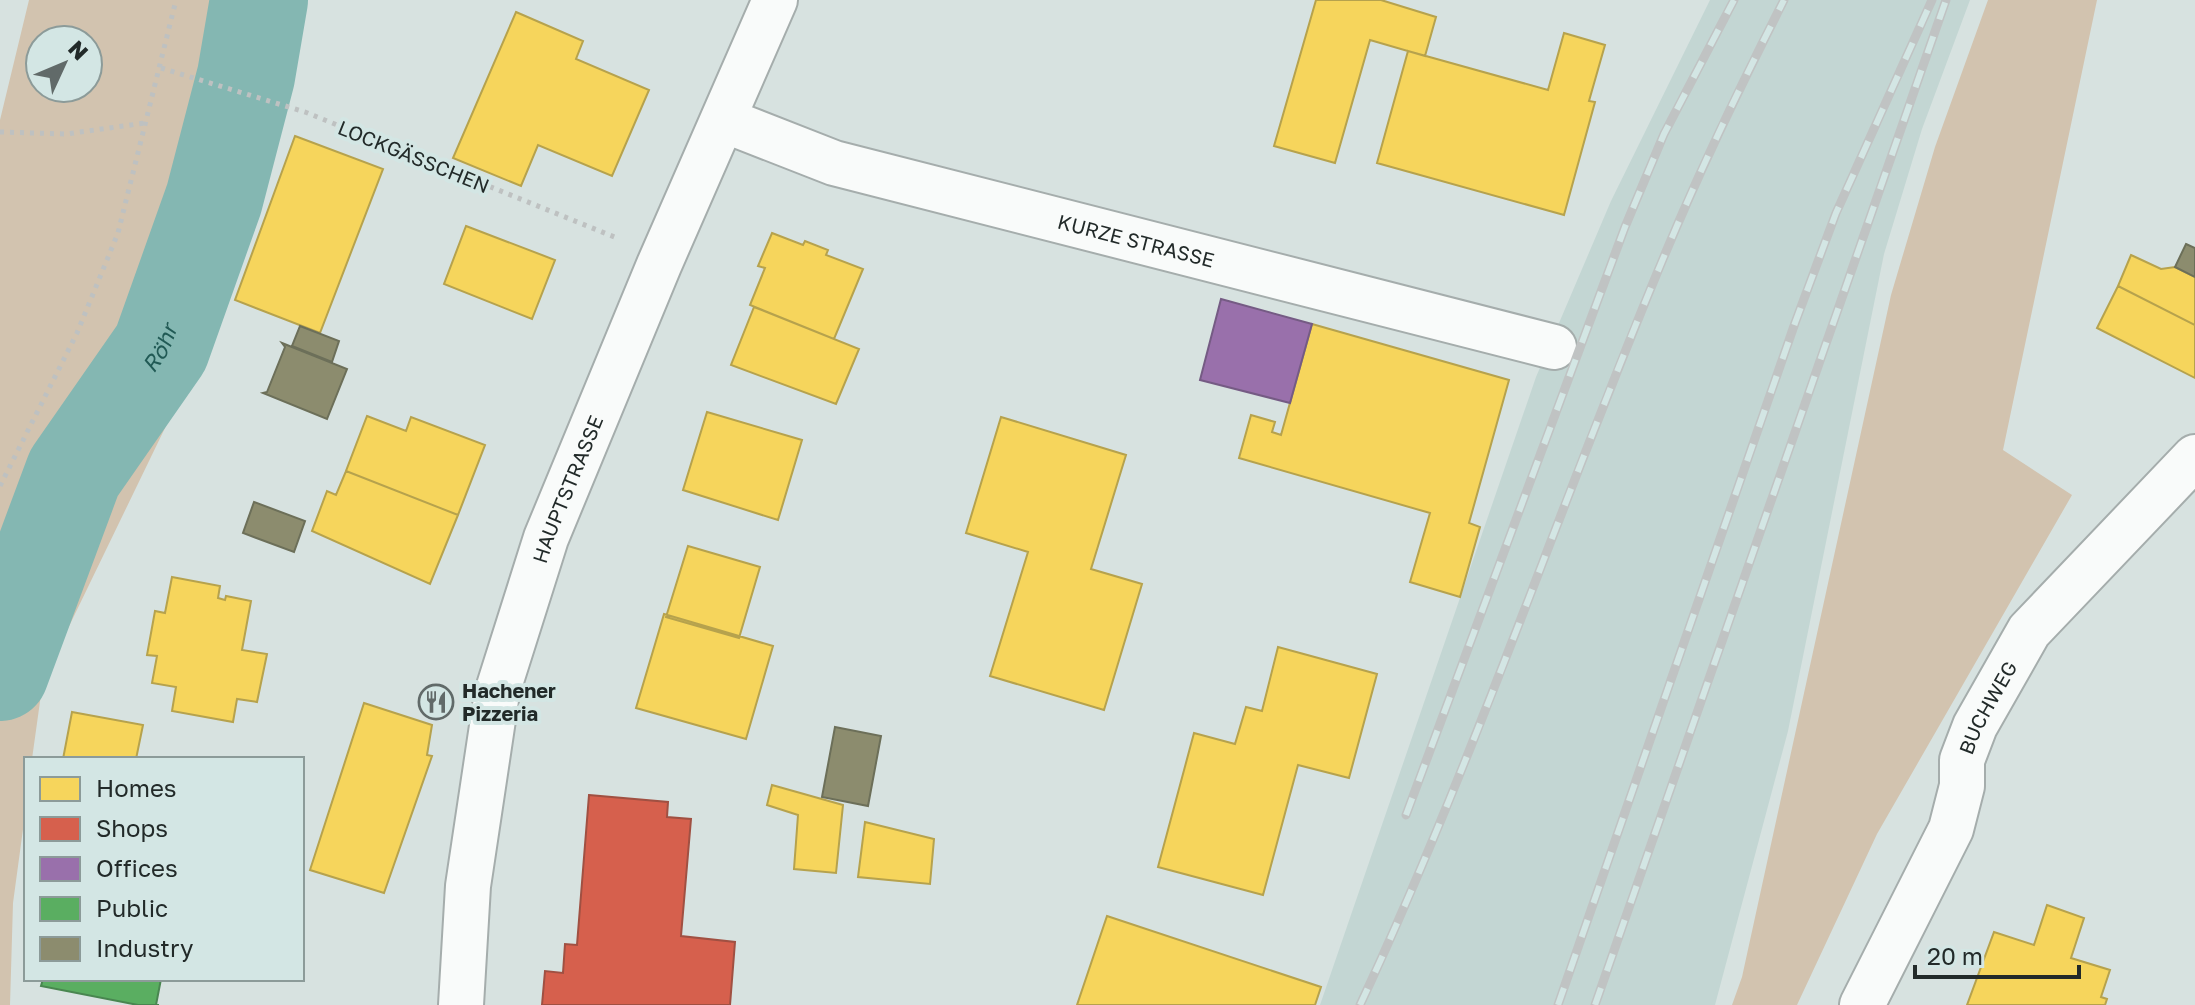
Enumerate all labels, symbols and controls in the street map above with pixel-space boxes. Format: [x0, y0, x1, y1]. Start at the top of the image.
north arrow [24, 24, 104, 104]
text: N [63, 34, 94, 65]
street label: LOCKGÄSSCHEN [335, 115, 493, 197]
street label: KURZE STRASSE [1055, 209, 1217, 272]
water label: Röhr [135, 317, 183, 377]
street label: HAUPTSTRASSE [527, 412, 607, 566]
street label: BUCHWEG [1953, 657, 2022, 757]
place label: Hachener Pizzeria [462, 678, 556, 725]
restaurant icon: Hachener Pizzeria [417, 683, 455, 721]
legend [24, 757, 304, 981]
text: Homes [96, 773, 177, 802]
text: Shops [96, 813, 168, 842]
text: Offices [96, 853, 178, 882]
text: Public [96, 893, 168, 922]
scale bar [1915, 929, 2079, 979]
text: Industry [96, 933, 193, 962]
text: 20 m [1927, 941, 1983, 970]

